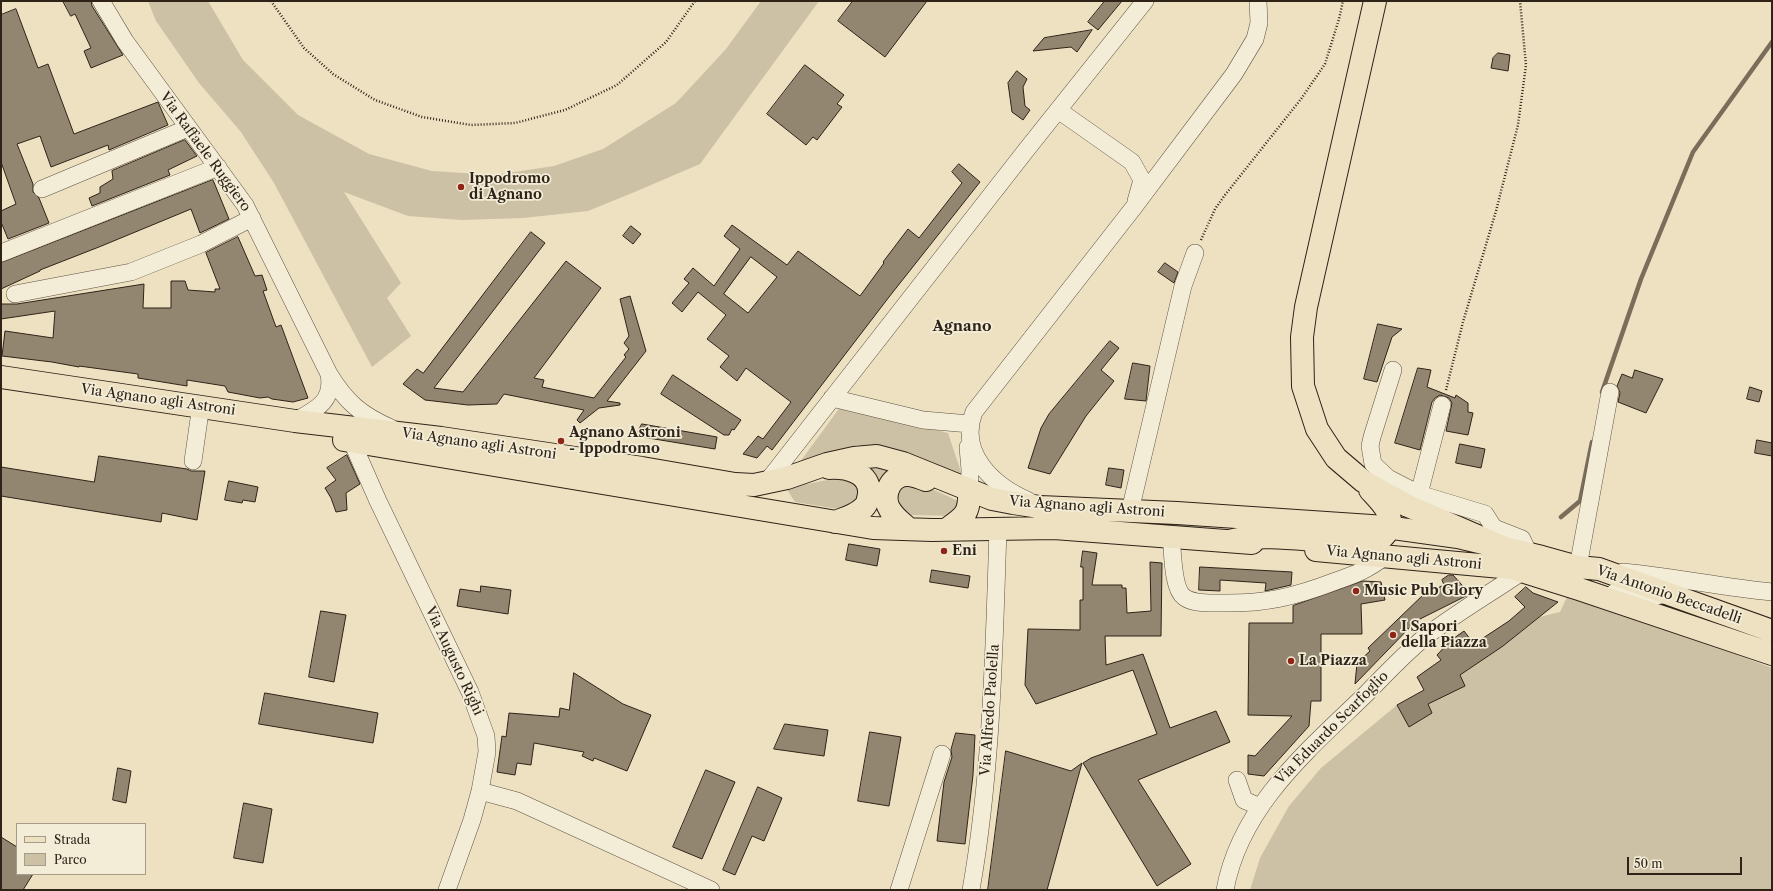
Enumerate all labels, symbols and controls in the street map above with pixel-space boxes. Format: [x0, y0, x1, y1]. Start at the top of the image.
street label: Via Raffaele Ruggiero [156, 89, 254, 215]
place label: Ippodromo di Agnano [469, 171, 550, 204]
marker: Ippodromo di Agnano [456, 182, 466, 192]
district label: Agnano [932, 318, 992, 336]
street label: Via Agnano agli Astroni [80, 381, 236, 419]
street label: Via Agnano agli Astroni [401, 425, 557, 463]
place label: Agnano Astroni - Ippodromo [569, 425, 681, 458]
marker: Agnano Astroni - Ippodromo [556, 436, 566, 446]
street label: Via Agnano agli Astroni [1009, 493, 1165, 521]
place label: Eni [952, 543, 977, 559]
street label: Via Agnano agli Astroni [1326, 543, 1482, 573]
marker: Eni [939, 546, 949, 556]
street label: Via Antonio Beccadelli [1594, 562, 1744, 628]
place label: Music Pub Glory [1364, 583, 1483, 599]
marker: Music Pub Glory [1351, 586, 1361, 596]
street label: Via Augusto Righi [421, 604, 487, 718]
place label: I Sapori della Piazza [1401, 619, 1487, 652]
marker: I Sapori della Piazza [1388, 630, 1398, 640]
street label: Via Alfredo Paolella [977, 644, 1003, 776]
place label: La Piazza [1299, 653, 1367, 669]
marker: La Piazza [1286, 656, 1296, 666]
street label: Via Eduardo Scarfoglio [1272, 668, 1392, 788]
legend [16, 823, 146, 875]
text: Strada [54, 832, 90, 847]
scale bar [1629, 849, 1744, 875]
text: Parco [54, 852, 87, 867]
text: 50 m [1634, 856, 1663, 871]

